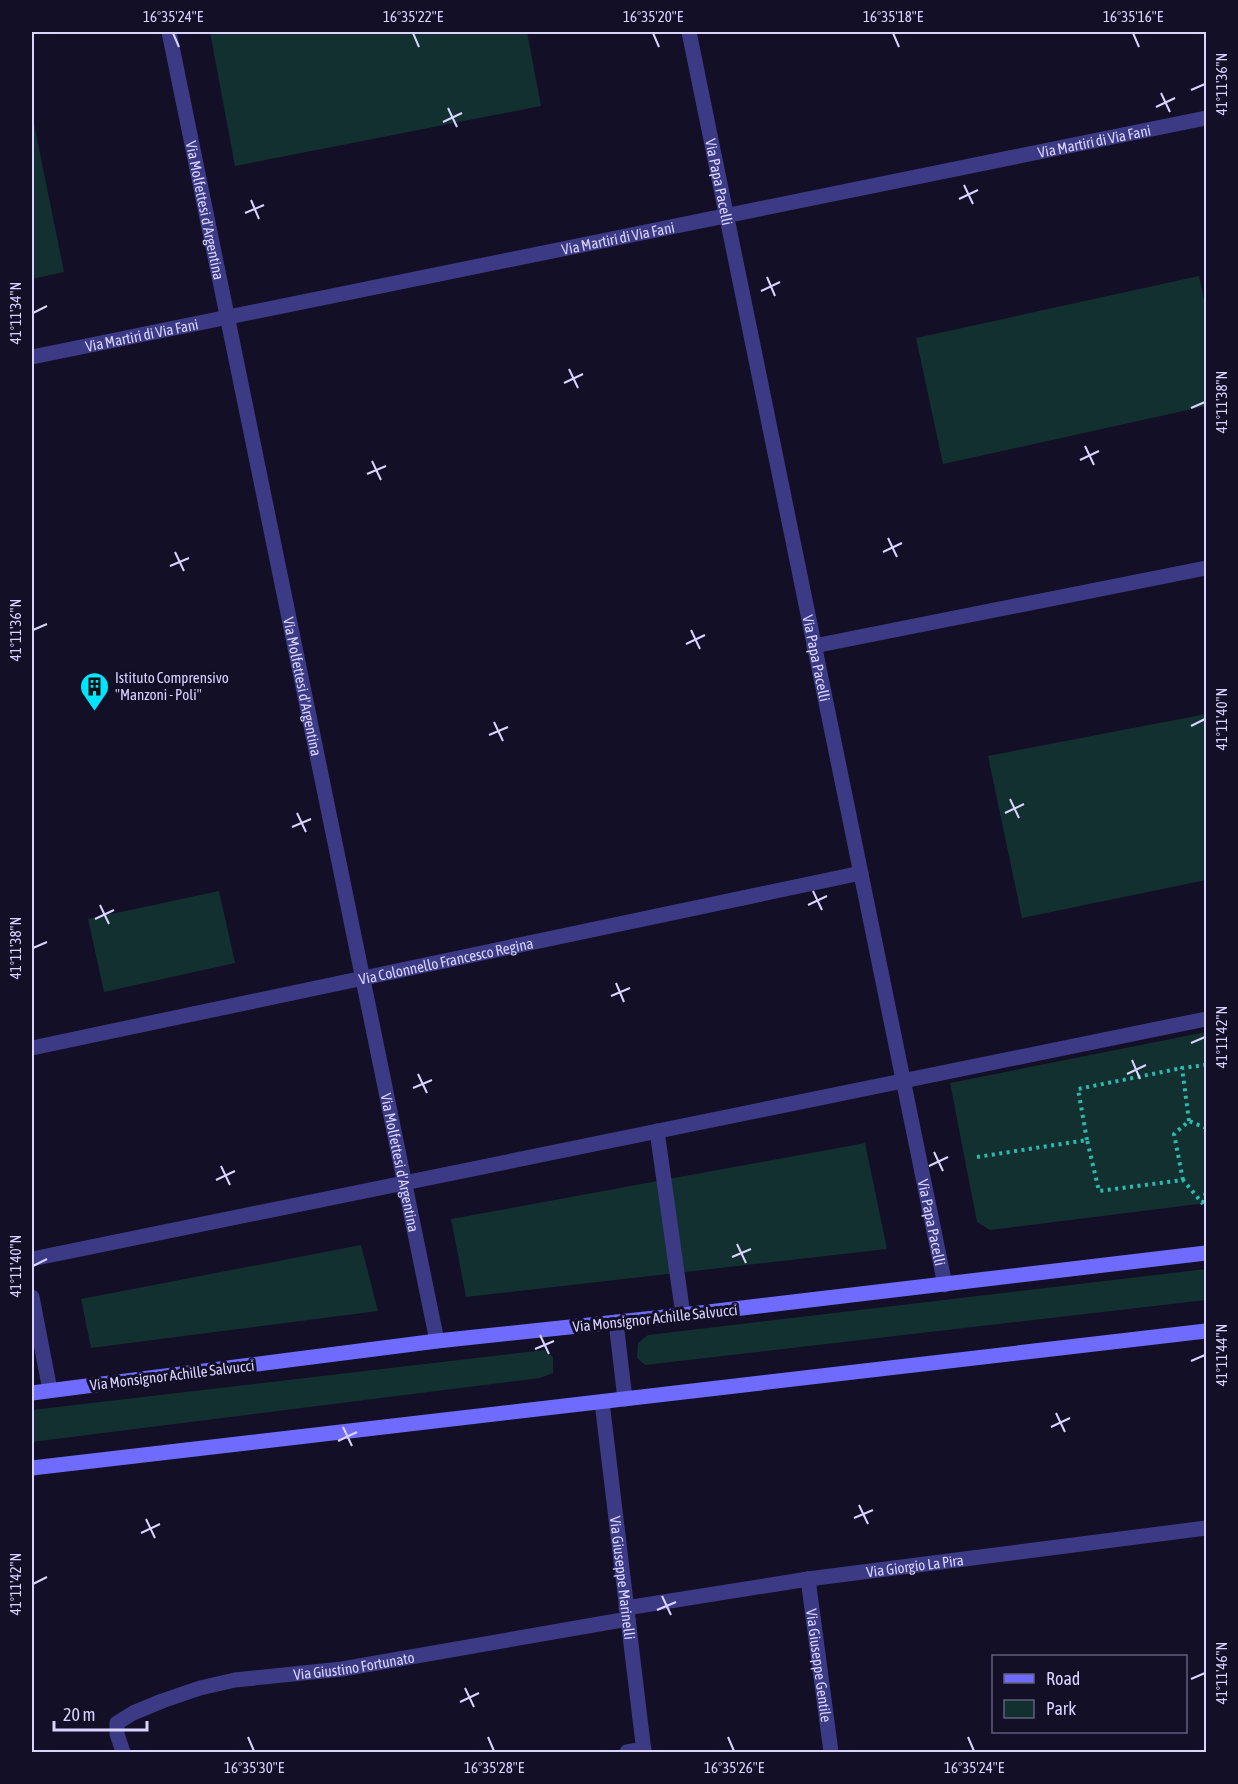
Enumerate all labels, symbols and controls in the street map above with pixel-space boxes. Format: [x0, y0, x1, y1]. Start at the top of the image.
text: 16°35'24"E [143, 8, 204, 25]
text: 16°35'22"E [383, 8, 444, 25]
text: 16°35'20"E [623, 8, 684, 25]
text: 16°35'18"E [863, 8, 924, 25]
text: 16°35'16"E [1103, 8, 1164, 25]
text: 41°11'36"N [1213, 53, 1230, 115]
street label: Via Martiri di Via Fani [1036, 121, 1152, 161]
street label: Via Papa Pacelli [702, 137, 737, 227]
street label: Via Molfettesi d'Argentina [183, 139, 228, 281]
street label: Via Martiri di Via Fani [560, 218, 676, 257]
text: 41°11'34"N [7, 282, 24, 344]
street label: Via Martiri di Via Fani [84, 315, 200, 354]
text: 41°11'38"N [1213, 371, 1230, 433]
text: 41°11'36"N [7, 599, 24, 661]
street label: Via Papa Pacelli [800, 613, 834, 703]
street label: Via Molfettesi d'Argentina [280, 616, 325, 757]
place label: Istituto Comprensivo "Manzoni - Poli" [115, 669, 229, 703]
building icon: Istituto Comprensivo "Manzoni - Poli" [78, 670, 110, 712]
text: 41°11'40"N [1213, 688, 1230, 750]
text: 41°11'38"N [7, 917, 24, 979]
street label: Via Colonnello Francesco Regina [357, 934, 535, 987]
text: 41°11'42"N [1213, 1006, 1230, 1068]
street label: Via Molfettesi d'Argentina [378, 1092, 423, 1233]
street label: Via Papa Pacelli [915, 1178, 949, 1267]
text: 41°11'40"N [7, 1235, 24, 1297]
street label: Via Monsignor Achille Salvucci [572, 1301, 738, 1335]
text: 41°11'44"N [1213, 1324, 1230, 1386]
street label: Via Monsignor Achille Salvucci [89, 1356, 255, 1394]
street label: Via Giuseppe Marinelli [607, 1515, 639, 1640]
street label: Via Giorgio La Pira [865, 1551, 964, 1580]
text: 41°11'42"N [7, 1553, 24, 1615]
street label: Via Giuseppe Gentile [804, 1608, 835, 1723]
text: 41°11'46"N [1213, 1642, 1230, 1704]
street label: Via Giustino Fortunato [292, 1648, 416, 1682]
legend [992, 1655, 1187, 1733]
text: Road [1046, 1668, 1080, 1689]
scale bar [54, 1694, 147, 1732]
text: Park [1046, 1698, 1076, 1719]
text: 20 m [63, 1704, 95, 1725]
text: 16°35'30"E [224, 1759, 285, 1776]
text: 16°35'28"E [464, 1759, 525, 1776]
text: 16°35'26"E [704, 1759, 765, 1776]
text: 16°35'24"E [944, 1759, 1005, 1776]

